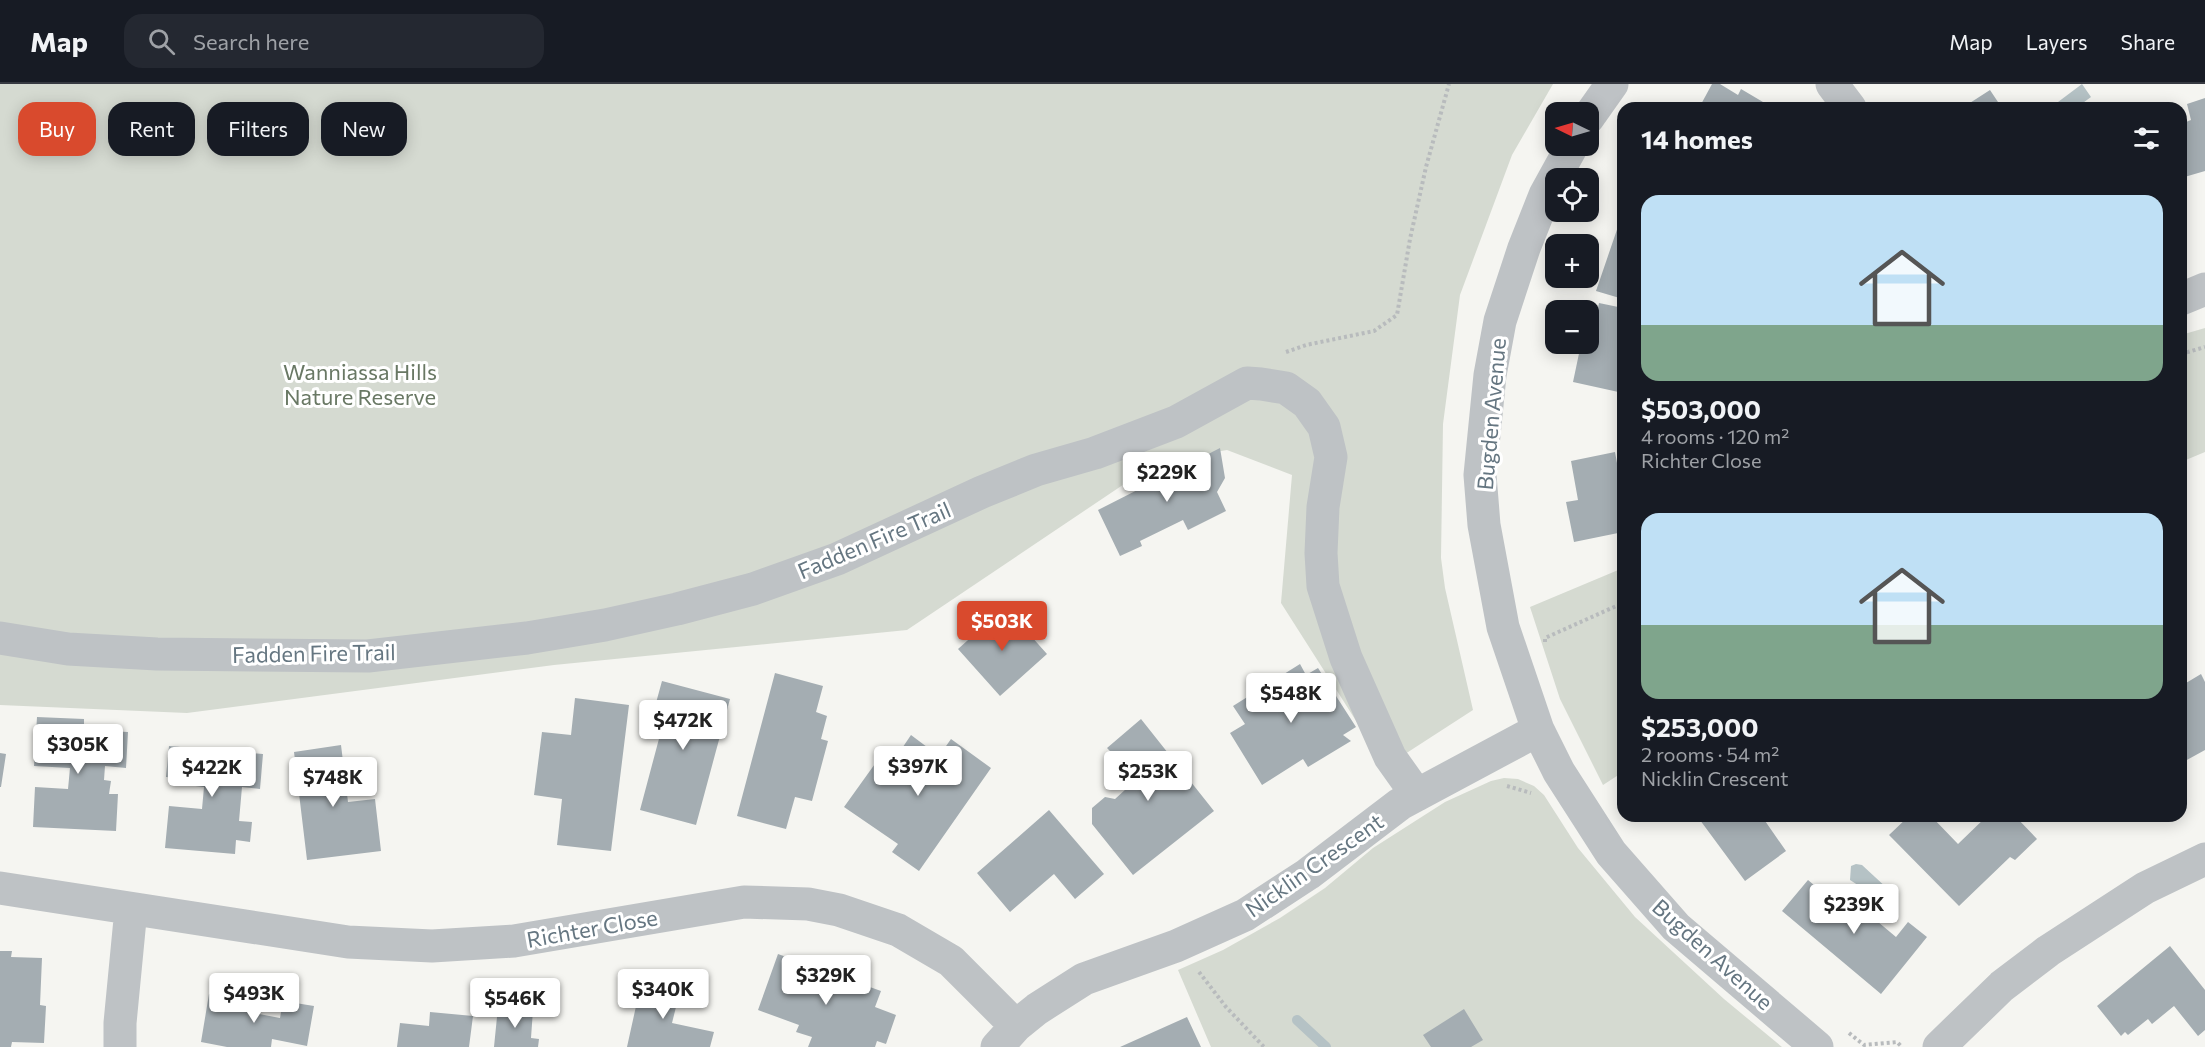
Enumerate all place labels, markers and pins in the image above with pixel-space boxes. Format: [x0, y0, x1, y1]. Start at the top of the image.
pin: $229K [1125, 452, 1209, 503]
pin: $503K [960, 601, 1044, 652]
pin: $548K [1249, 673, 1333, 724]
pin: $472K [641, 700, 725, 751]
pin: $305K [36, 724, 120, 775]
pin: $397K [876, 746, 960, 797]
pin: $422K [170, 747, 254, 798]
pin: $253K [1106, 751, 1190, 802]
pin: $748K [291, 757, 375, 808]
pin: $239K [1812, 884, 1896, 935]
pin: $329K [784, 955, 868, 1006]
pin: $340K [621, 969, 705, 1020]
pin: $493K [212, 973, 296, 1024]
pin: $546K [473, 978, 557, 1029]

